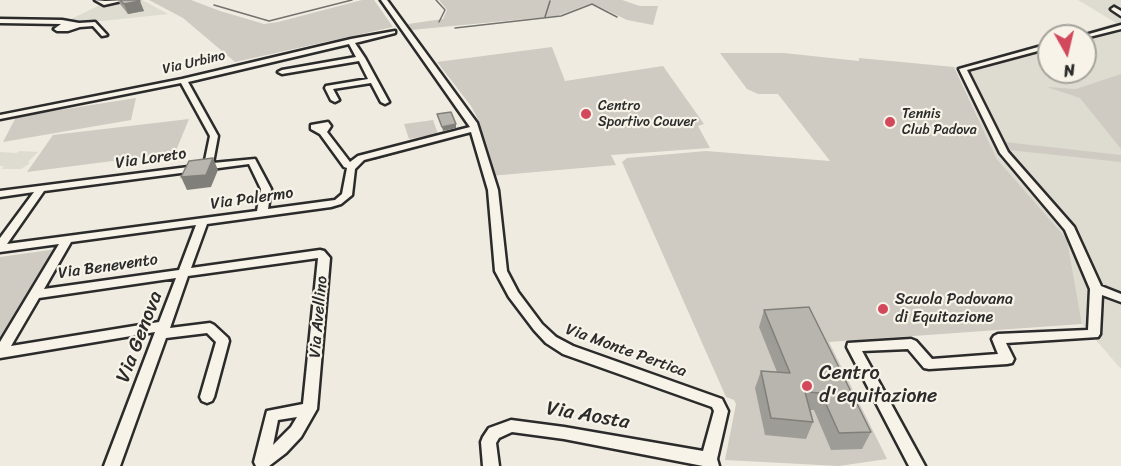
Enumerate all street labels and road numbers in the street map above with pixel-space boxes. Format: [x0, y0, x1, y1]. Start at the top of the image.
street label: Via Urbino [161, 48, 227, 78]
street label: Via Loreto [114, 145, 188, 173]
street label: Via Palermo [209, 184, 295, 214]
street label: Via Benevento [57, 251, 159, 283]
street label: Via Avellino [306, 275, 332, 359]
street label: Via Genova [112, 288, 168, 386]
street label: Via Monte Pertica [563, 320, 689, 382]
street label: Via Aosta [545, 397, 631, 435]

